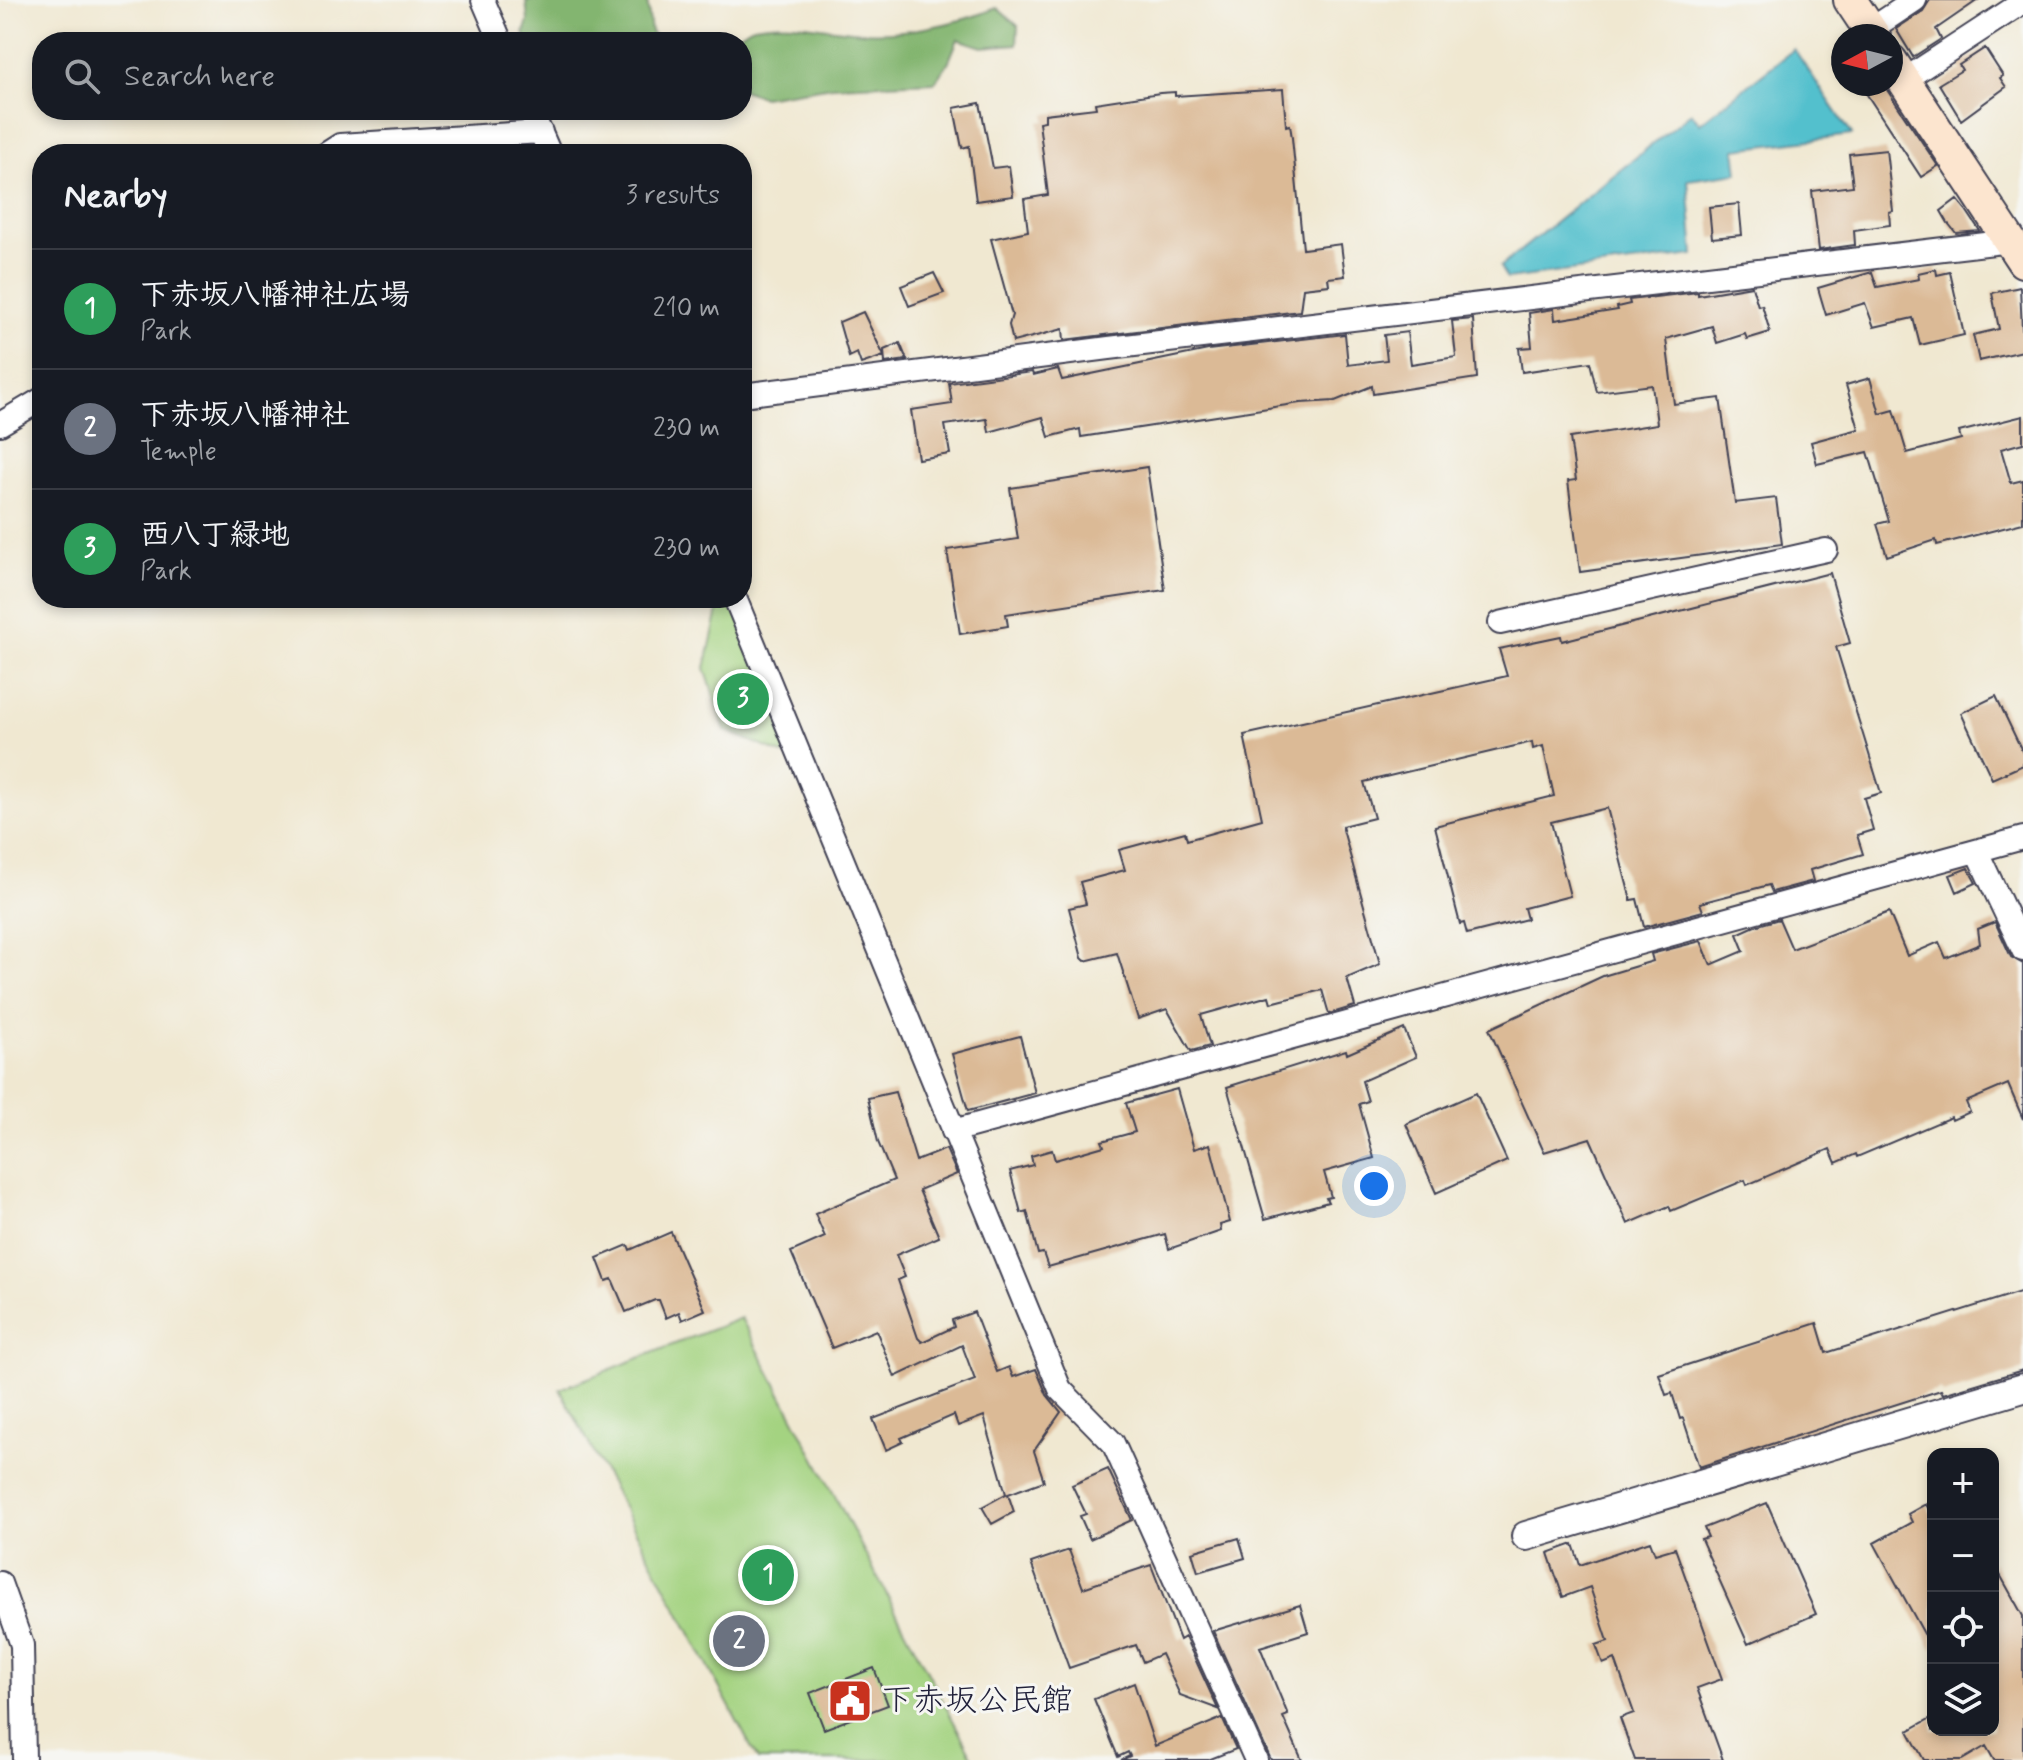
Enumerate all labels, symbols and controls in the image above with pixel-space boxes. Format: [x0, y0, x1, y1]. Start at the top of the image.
north arrow [1831, 24, 1903, 96]
search box [32, 32, 752, 120]
icon: search [60, 54, 104, 98]
text: Search here [124, 57, 275, 96]
text: Nearby [64, 174, 168, 219]
text: 3 results [626, 179, 720, 213]
text: 下赤坂八幡神社広場 [140, 276, 410, 315]
text: 1 [84, 292, 96, 326]
text: 210 m [653, 292, 720, 326]
text: Park [140, 315, 192, 349]
text: 下赤坂八幡神社 [140, 396, 350, 435]
text: 2 [84, 412, 96, 446]
text: 230 m [653, 412, 720, 446]
text: Temple [140, 435, 217, 469]
text: 西八丁緑地 [140, 516, 290, 555]
text: 3 [84, 532, 96, 566]
text: 230 m [653, 532, 720, 566]
text: Park [140, 555, 192, 589]
pin: 3 [717, 669, 769, 729]
your location [1354, 1166, 1394, 1206]
map controls [1927, 1448, 1999, 1736]
button: + [1927, 1448, 1999, 1520]
button: − [1927, 1520, 1999, 1592]
pin: 1 [742, 1545, 794, 1605]
button: locate [1927, 1592, 1999, 1664]
pin: 2 [713, 1611, 765, 1671]
button: layers [1927, 1664, 1999, 1736]
public building icon: 下赤坂公民館 [826, 1677, 874, 1725]
place label: 下赤坂公民館 [881, 1680, 1073, 1722]

